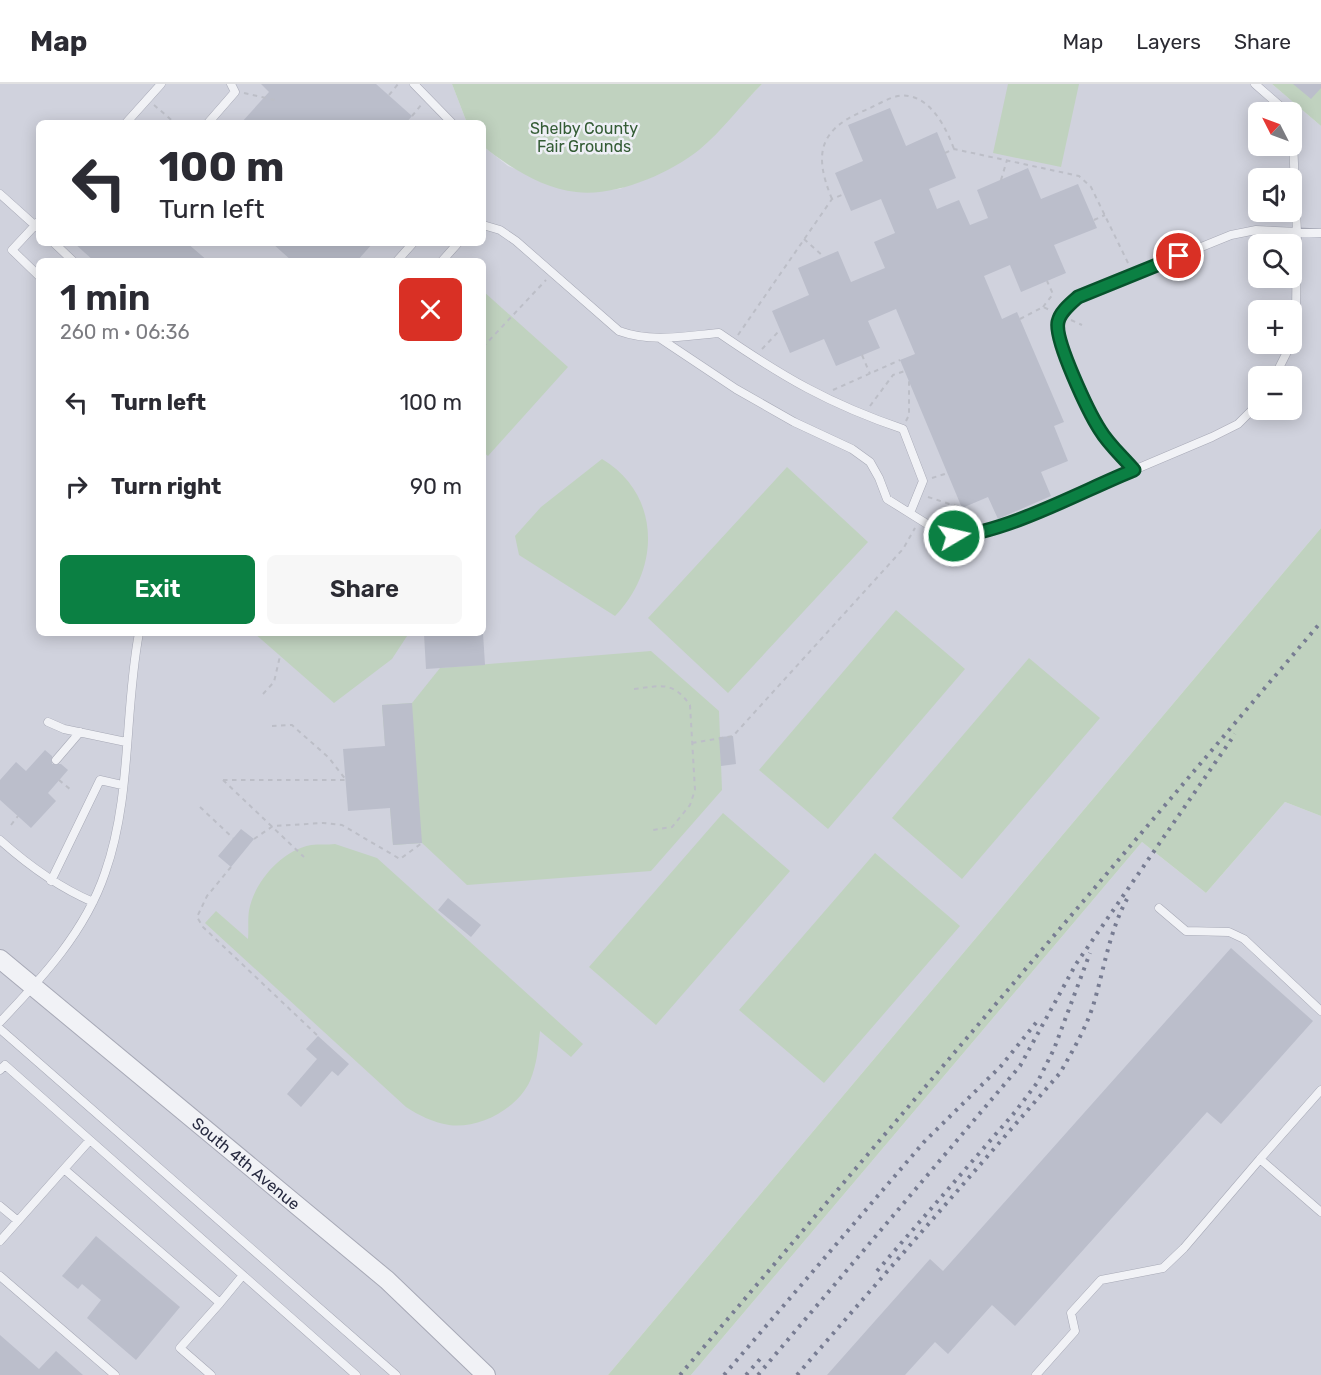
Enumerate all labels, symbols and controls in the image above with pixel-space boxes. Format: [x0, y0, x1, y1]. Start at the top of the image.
text: Map [30, 25, 87, 58]
text: Map [1062, 29, 1103, 54]
text: Layers [1136, 29, 1201, 54]
text: Share [1234, 29, 1291, 54]
north arrow [1248, 102, 1302, 156]
map controls [1248, 102, 1302, 420]
park label: Shelby County Fair Grounds [530, 119, 638, 156]
text: 100 m [159, 142, 284, 192]
icon: left [60, 144, 138, 222]
button: sound [1248, 168, 1302, 222]
text: Turn left [159, 193, 264, 225]
pin [1153, 230, 1204, 281]
button: search [1248, 234, 1302, 288]
icon: arrive [1162, 239, 1195, 272]
text: 1 min [60, 276, 151, 319]
button: close [399, 278, 462, 341]
button: + [1248, 300, 1302, 354]
text: 260 m · 06:36 [60, 320, 190, 344]
button: − [1248, 366, 1302, 420]
icon: left [60, 386, 93, 419]
text: Turn left [111, 389, 206, 416]
text: 100 m [400, 389, 462, 416]
icon: right [60, 470, 93, 503]
text: Turn right [111, 473, 221, 500]
text: 90 m [410, 473, 462, 500]
position arrow [922, 504, 986, 568]
button: Exit [60, 555, 255, 624]
button: Share [267, 555, 462, 624]
street label: South 4th Avenue [189, 1113, 304, 1213]

